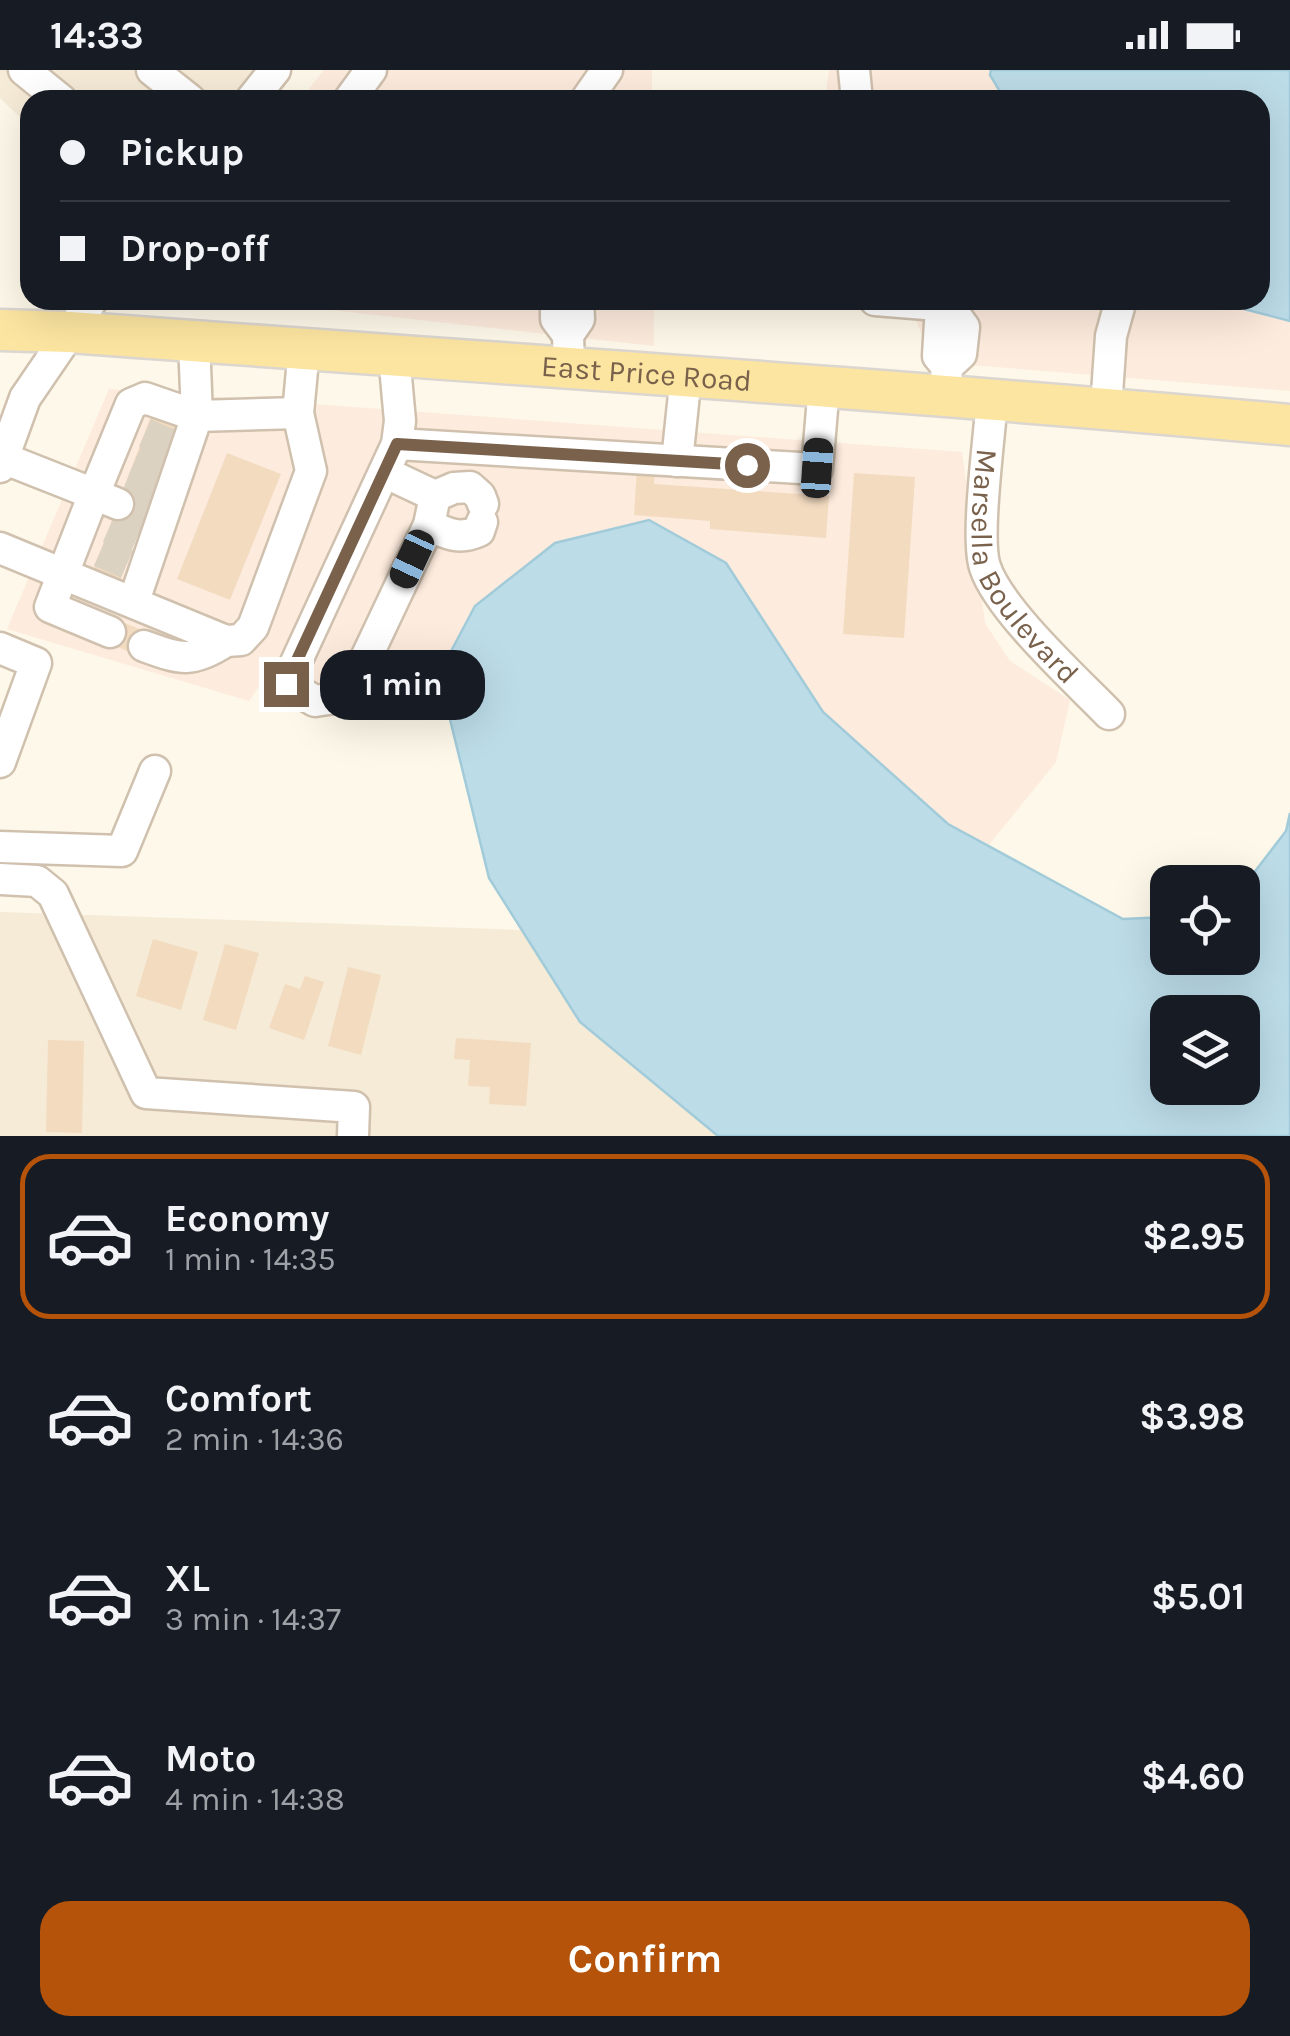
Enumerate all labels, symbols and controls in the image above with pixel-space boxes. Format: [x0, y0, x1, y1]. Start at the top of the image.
text: 14:33 [50, 13, 144, 58]
text: Pickup [120, 130, 244, 175]
text: Drop-off [120, 226, 269, 271]
street label: East Price Road [540, 348, 753, 399]
car [800, 437, 834, 499]
route start [725, 443, 770, 488]
street label: Marsella Boulevard [964, 447, 1086, 691]
car [386, 525, 438, 593]
callout: 1 min [321, 649, 486, 719]
route end [264, 662, 309, 707]
text: 1 min [362, 666, 443, 703]
map controls [1150, 865, 1260, 1105]
button: locate [1150, 865, 1260, 975]
button: layers [1150, 995, 1260, 1105]
icon: car [45, 1192, 135, 1282]
text: Economy [165, 1196, 329, 1241]
text: $2.95 [1142, 1214, 1245, 1259]
text: 1 min · 14:35 [165, 1241, 336, 1278]
icon: car [45, 1372, 135, 1462]
text: Comfort [165, 1376, 312, 1421]
text: $3.98 [1139, 1394, 1245, 1439]
text: 2 min · 14:36 [165, 1421, 344, 1458]
icon: car [45, 1552, 135, 1642]
text: XL [165, 1556, 210, 1601]
text: $5.01 [1151, 1574, 1245, 1619]
text: 3 min · 14:37 [165, 1601, 341, 1638]
icon: car [45, 1732, 135, 1822]
text: Moto [165, 1736, 256, 1781]
text: $4.60 [1141, 1754, 1245, 1799]
text: 4 min · 14:38 [165, 1781, 345, 1818]
button: Confirm [40, 1901, 1250, 2016]

